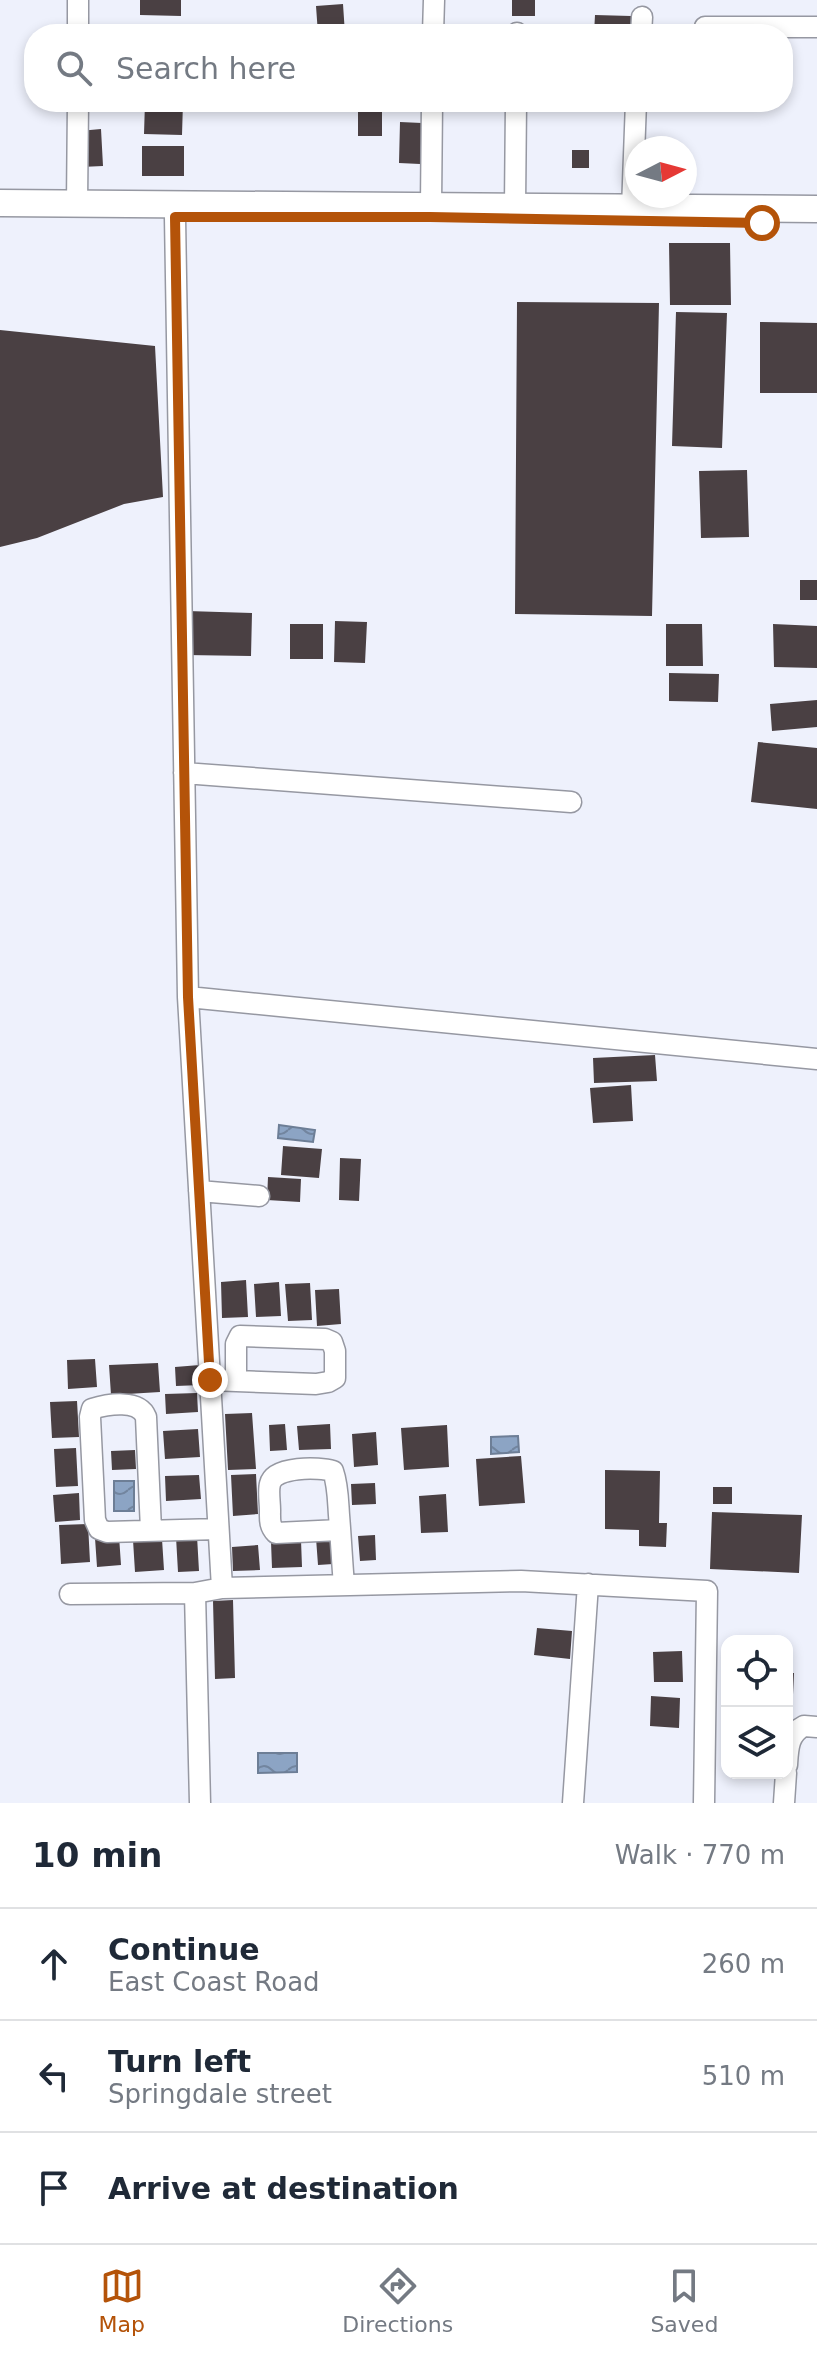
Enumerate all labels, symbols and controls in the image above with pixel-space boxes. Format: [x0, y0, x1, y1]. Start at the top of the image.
search box [24, 24, 793, 112]
icon: search [52, 46, 96, 90]
text: Search here [116, 51, 296, 86]
north arrow [625, 136, 697, 208]
route start [744, 205, 780, 241]
route end [192, 1362, 228, 1398]
map controls [721, 1635, 793, 1779]
button: locate [721, 1635, 793, 1707]
button: layers [721, 1707, 793, 1779]
text: 10 min [32, 1835, 162, 1875]
text: Walk · 770 m [615, 1840, 785, 1870]
text: Continue [108, 1932, 260, 1967]
icon: ahead [32, 1942, 76, 1986]
text: 260 m [702, 1949, 785, 1979]
text: East Coast Road [108, 1967, 320, 1997]
text: Turn left [108, 2044, 251, 2079]
icon: left [32, 2054, 76, 2098]
text: 510 m [702, 2061, 785, 2091]
text: Springdale street [108, 2079, 332, 2109]
icon: arrive [32, 2166, 76, 2210]
text: Arrive at destination [108, 2171, 459, 2206]
tab: Map [99, 2264, 145, 2337]
tab: Directions [342, 2264, 453, 2337]
tab: Saved [650, 2264, 718, 2337]

